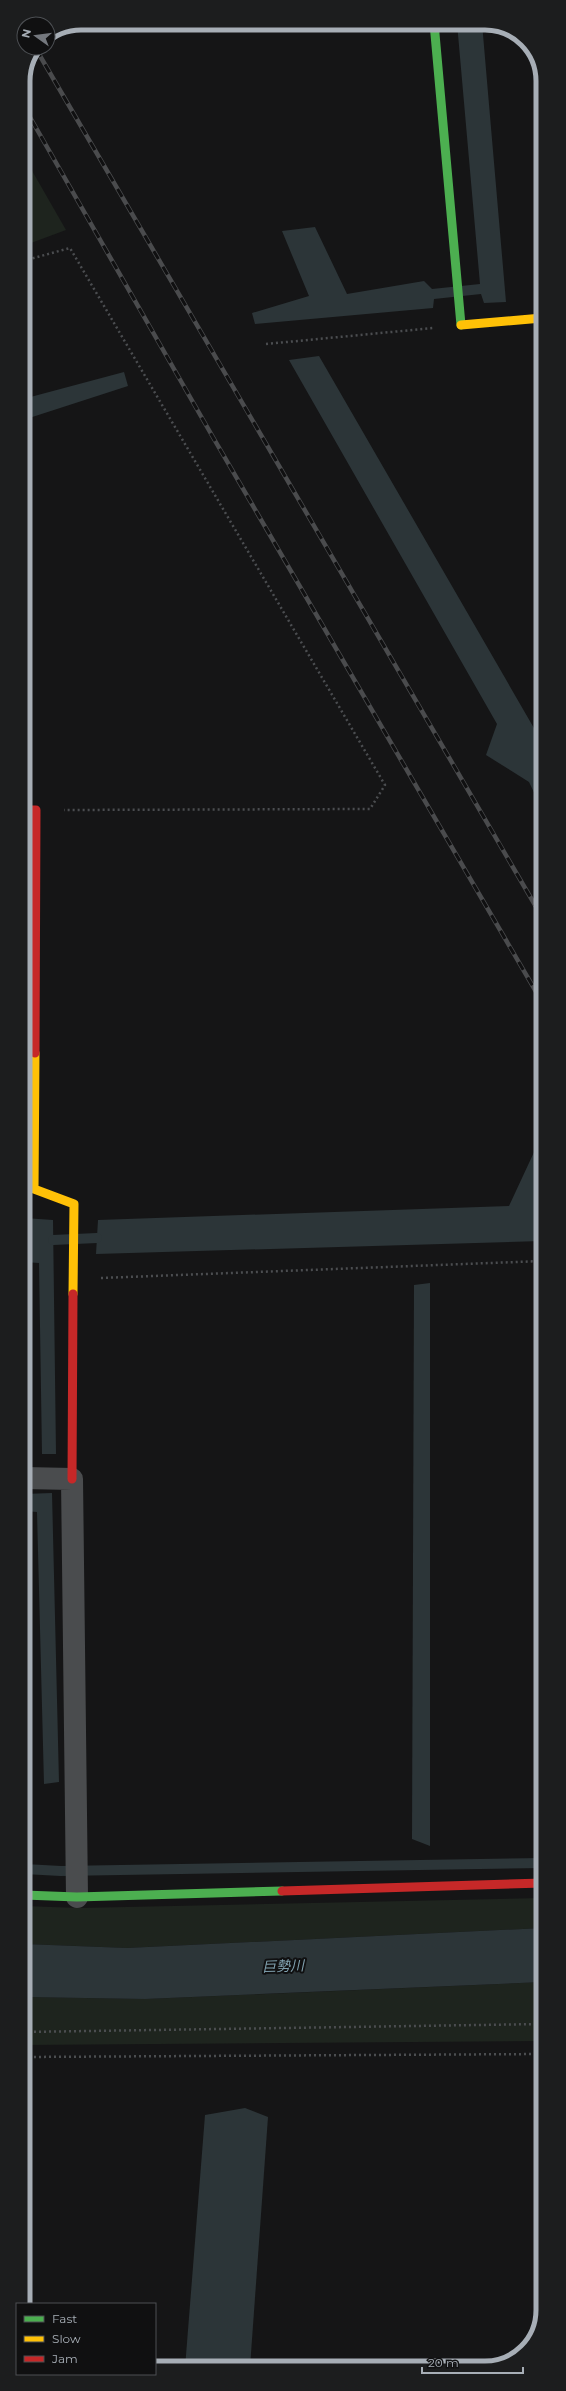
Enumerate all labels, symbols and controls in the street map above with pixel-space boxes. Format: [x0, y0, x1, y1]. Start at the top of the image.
north arrow [16, 16, 56, 56]
text: N [18, 28, 34, 40]
water label: 巨勢川 [262, 1956, 306, 1976]
legend [16, 2303, 156, 2375]
text: Fast [52, 2311, 77, 2326]
text: Slow [52, 2331, 81, 2346]
scale bar [422, 2349, 523, 2375]
text: Jam [51, 2351, 78, 2366]
text: 20 m [428, 2355, 459, 2370]

